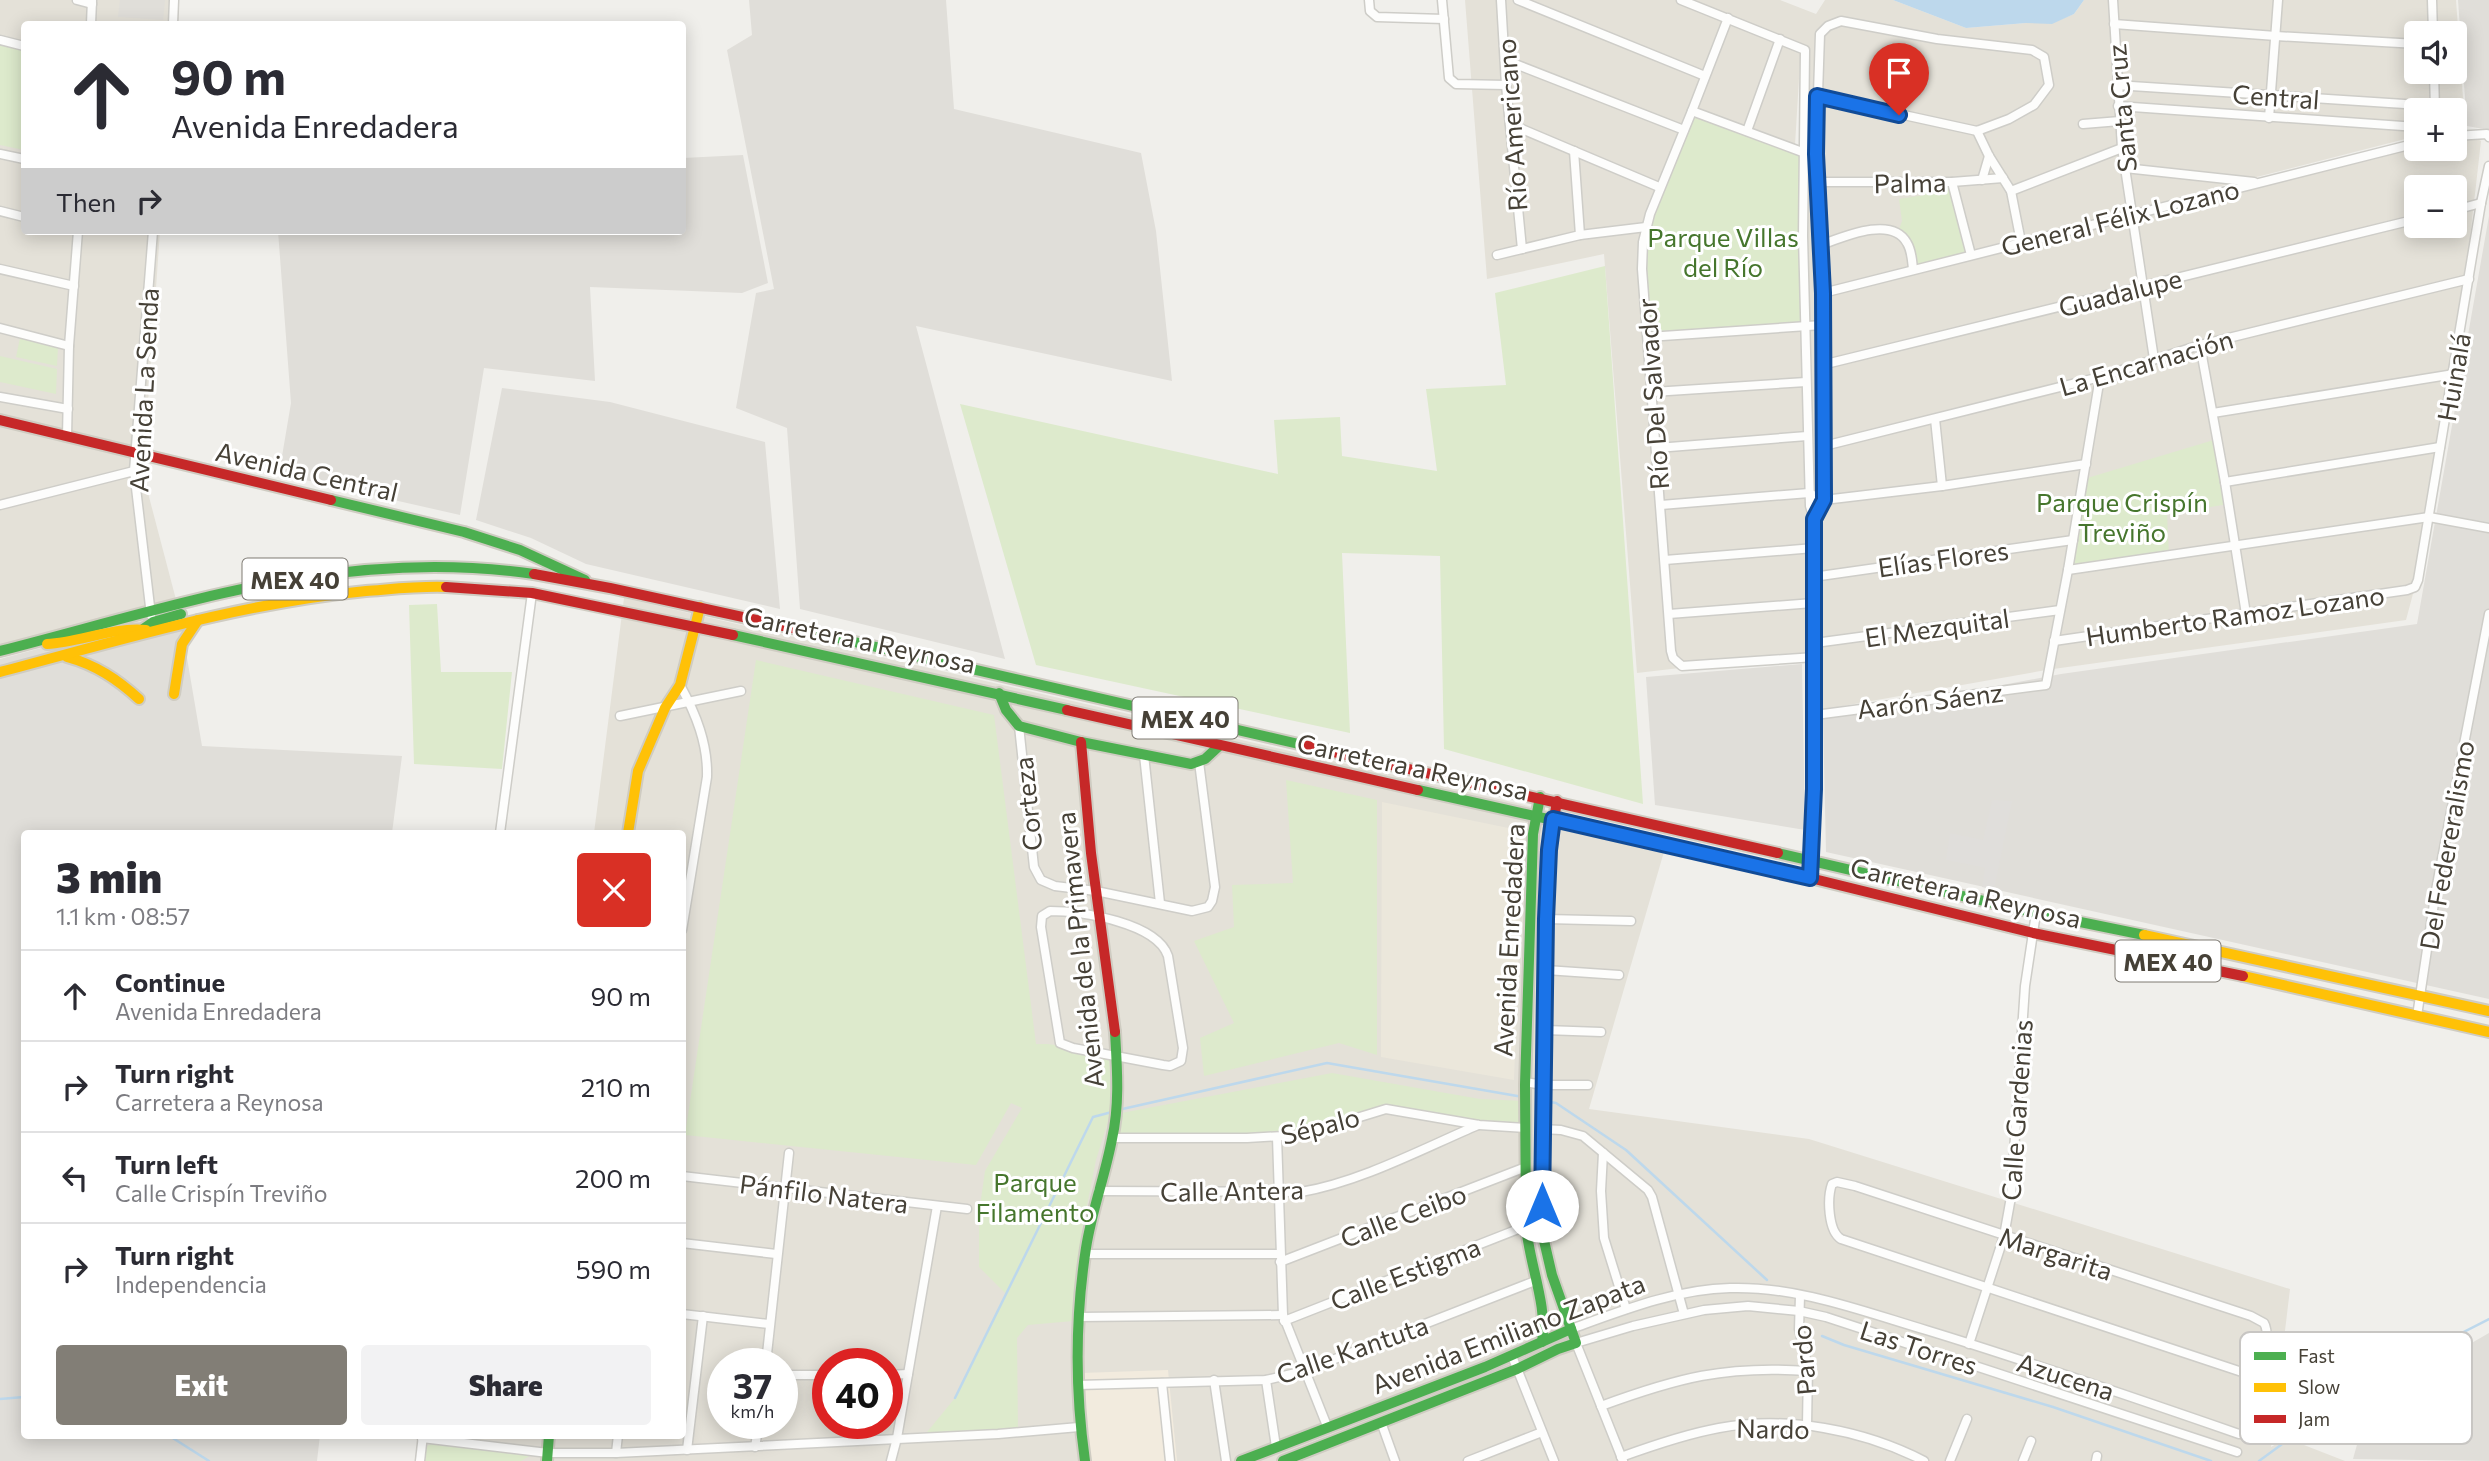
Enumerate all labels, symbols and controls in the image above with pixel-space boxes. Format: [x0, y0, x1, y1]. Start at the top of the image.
map controls [2404, 21, 2467, 238]
button: sound [2404, 21, 2467, 84]
street label: Río Americano [1490, 38, 1532, 212]
pin [1869, 43, 1929, 115]
street label: Santa Cruz [2100, 43, 2142, 173]
text: 90 m [171, 45, 286, 105]
icon: ahead [56, 49, 147, 140]
icon: arrive [1880, 54, 1918, 92]
street label: Central [2231, 77, 2321, 115]
button: + [2404, 98, 2467, 161]
text: Avenida Enredadera [171, 105, 459, 145]
street label: Palma [1873, 166, 1947, 198]
street label: General Félix Lozano [1998, 172, 2242, 262]
button: − [2404, 175, 2467, 238]
icon: right [130, 182, 168, 220]
text: Then [56, 186, 116, 217]
park label: Parque Villas del Río [1647, 221, 1799, 282]
street label: Guadalupe [2055, 262, 2185, 322]
street label: Avenida La Senda [122, 287, 164, 493]
street label: Río Del Salvador [1630, 297, 1674, 491]
street label: La Encarnación [2056, 322, 2236, 402]
street label: Huinalá [2430, 330, 2476, 424]
street label: Avenida Central [213, 435, 401, 507]
park label: Parque Crispín Treviño [2036, 486, 2208, 547]
street label: Elías Flores [1876, 533, 2010, 583]
road number: MEX 40 [243, 558, 348, 600]
street label: Humberto Ramoz Lozano [2084, 579, 2386, 651]
street label: Carretera a Reynosa [741, 599, 979, 679]
street label: El Mezquital [1863, 602, 2011, 652]
street label: Aarón Sáenz [1855, 676, 2005, 724]
road number: MEX 40 [1132, 698, 1238, 738]
street label: Carretera a Reynosa [1294, 726, 1532, 806]
street label: Del Federeralismo [2412, 738, 2480, 952]
street label: Corteza [1007, 755, 1047, 853]
street label: Avenida de la Primavera [1049, 810, 1109, 1090]
street label: Avenida Enredadera [1486, 822, 1530, 1058]
text: 3 min [56, 850, 162, 902]
street label: Carretera a Reynosa [1848, 850, 2084, 934]
button: close [577, 853, 651, 927]
text: 1.1 km · 08:57 [56, 902, 190, 930]
road number: MEX 40 [2116, 940, 2220, 981]
text: Continue [115, 966, 225, 997]
icon: ahead [56, 977, 94, 1015]
text: 90 m [591, 980, 651, 1011]
text: Avenida Enredadera [115, 997, 322, 1025]
street label: Calle Gardenias [1994, 1018, 2038, 1202]
text: Turn right [115, 1057, 234, 1088]
icon: right [56, 1068, 94, 1106]
text: 210 m [581, 1071, 651, 1102]
text: Carretera a Reynosa [115, 1088, 324, 1116]
street label: Sépalo [1277, 1100, 1363, 1150]
text: Turn left [115, 1148, 218, 1179]
icon: left [56, 1159, 94, 1197]
text: 200 m [575, 1162, 651, 1193]
park label: Parque Filamento [975, 1166, 1095, 1227]
street label: Pánfilo Natera [738, 1167, 910, 1219]
position arrow [1505, 1169, 1579, 1243]
street label: Calle Antera [1160, 1173, 1304, 1207]
street label: Calle Ceibo [1336, 1177, 1470, 1253]
text: Calle Crispín Treviño [115, 1179, 328, 1207]
street label: Margarita [1995, 1220, 2117, 1286]
street label: Calle Estigma [1326, 1230, 1484, 1316]
text: Turn right [115, 1239, 234, 1270]
icon: right [56, 1250, 94, 1288]
text: 590 m [576, 1253, 651, 1284]
street label: Avenida Emiliano Zapata [1367, 1267, 1649, 1399]
text: Independencia [115, 1270, 267, 1298]
street label: Calle Kantuta [1272, 1309, 1432, 1389]
street label: Las Torres [1857, 1314, 1981, 1380]
street label: Pardo [1784, 1324, 1822, 1396]
legend [2240, 1332, 2472, 1444]
text: Fast [2298, 1344, 2335, 1367]
button: Exit [56, 1345, 347, 1425]
button: Share [361, 1345, 651, 1425]
street label: Azucena [2013, 1346, 2119, 1406]
speed limit sign: 40 [812, 1348, 903, 1439]
text: 37 [733, 1363, 772, 1406]
text: Slow [2298, 1375, 2340, 1398]
text: km/h [731, 1400, 774, 1422]
text: Jam [2298, 1407, 2330, 1430]
street label: Nardo [1736, 1412, 1810, 1444]

